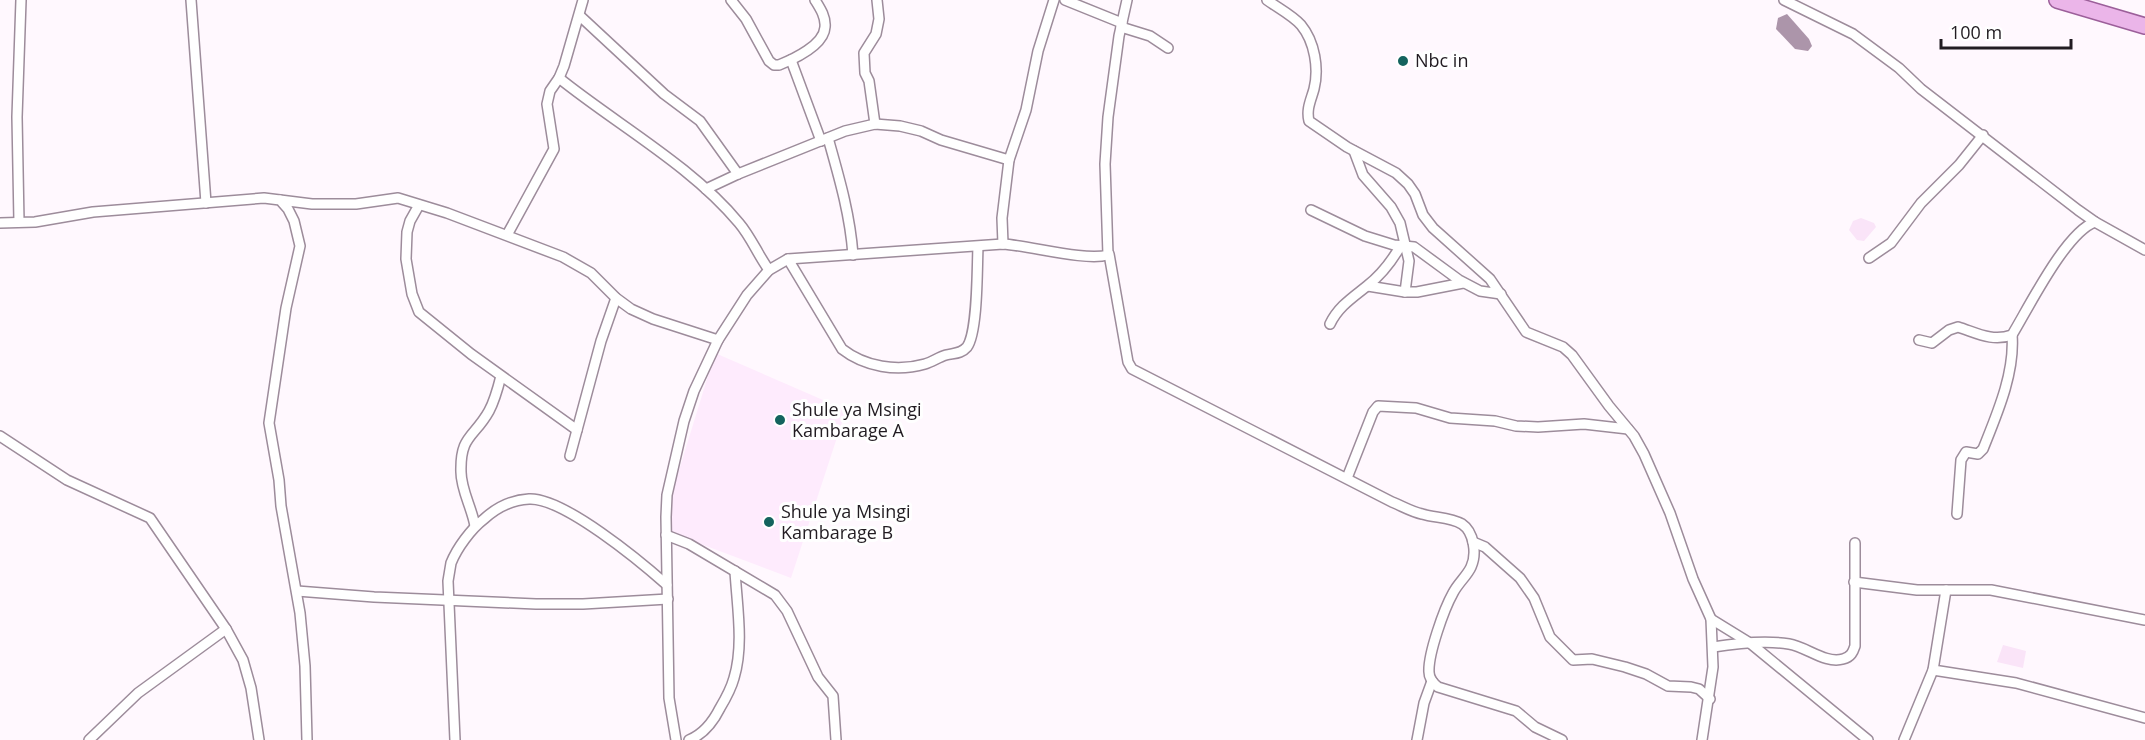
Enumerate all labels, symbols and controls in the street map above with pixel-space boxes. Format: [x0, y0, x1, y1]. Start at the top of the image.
scale bar [1941, 12, 2072, 50]
text: 100 m [1950, 20, 2002, 44]
place label: Nbc in [1415, 48, 1468, 72]
marker: Nbc in [1396, 54, 1410, 68]
place label: Shule ya Msingi Kambarage A [792, 397, 922, 442]
marker: Shule ya Msingi Kambarage A [773, 413, 787, 427]
place label: Shule ya Msingi Kambarage B [781, 499, 911, 544]
marker: Shule ya Msingi Kambarage B [762, 515, 776, 529]

